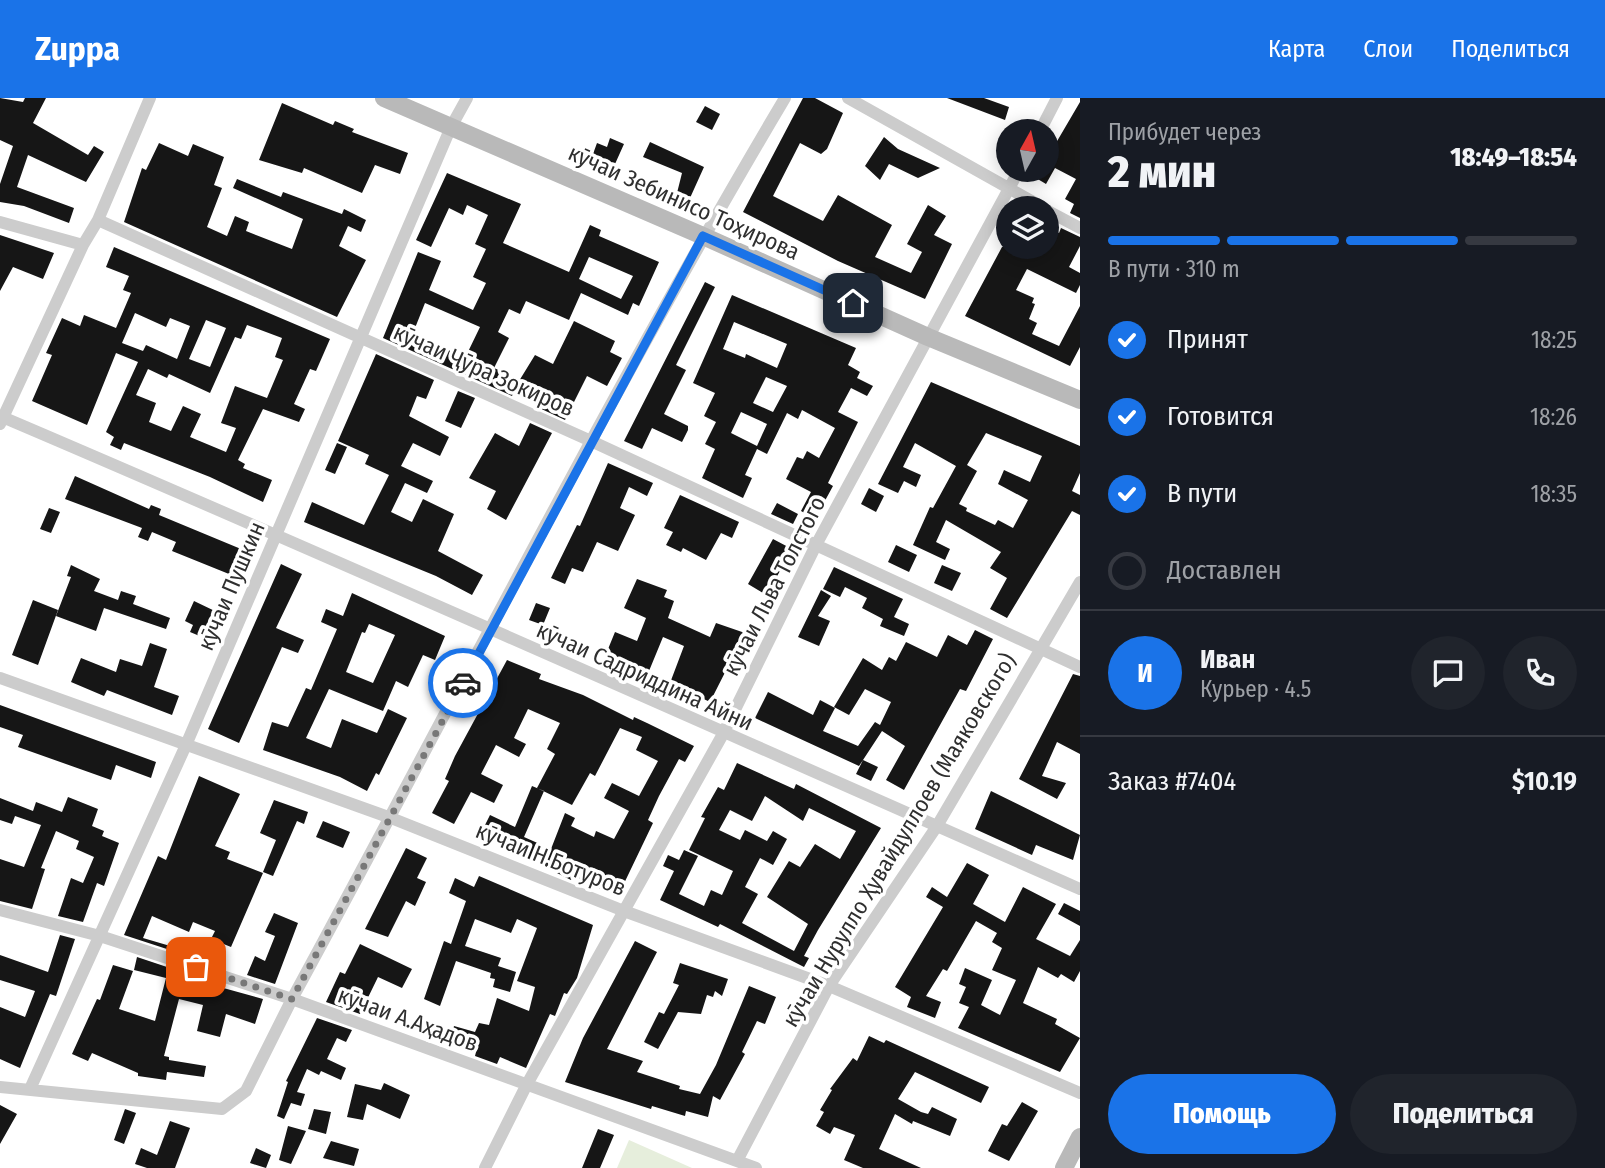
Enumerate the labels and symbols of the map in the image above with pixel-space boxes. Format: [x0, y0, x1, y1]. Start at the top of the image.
north arrow [996, 119, 1059, 182]
street label: кӯчаи Зебинисо Тоҳирова [564, 138, 804, 266]
pin [823, 273, 883, 333]
street label: кӯчаи Ҷӯра Зокиров [389, 318, 579, 422]
street label: кӯчаи Льва Толстого [717, 492, 831, 680]
street label: кӯчаи Пушкин [191, 517, 271, 655]
street label: кӯчаи Садриддина Айни [532, 616, 758, 736]
courier [428, 648, 498, 718]
street label: кӯчаи Нурулло Ҳувайдуллоев (Маяковского) [776, 648, 1022, 1032]
street label: кӯчаи Н.Ботуров [472, 816, 630, 902]
pin [166, 937, 226, 997]
street label: кӯчаи А.Аҳадов [334, 981, 482, 1057]

